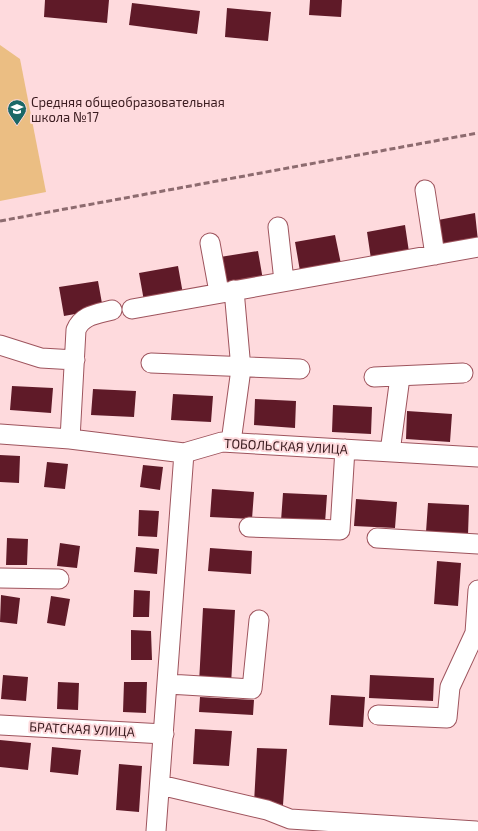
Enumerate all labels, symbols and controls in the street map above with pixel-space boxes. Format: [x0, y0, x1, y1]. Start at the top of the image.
place label: Средняя общеобразовательная школа №17 [31, 94, 225, 125]
school or university icon: Средняя общеобразовательная школа №17 [6, 98, 28, 126]
street label: ТОБОЛЬСКАЯ УЛИЦА [224, 435, 348, 457]
street label: БРАТСКАЯ УЛИЦА [29, 718, 135, 740]

